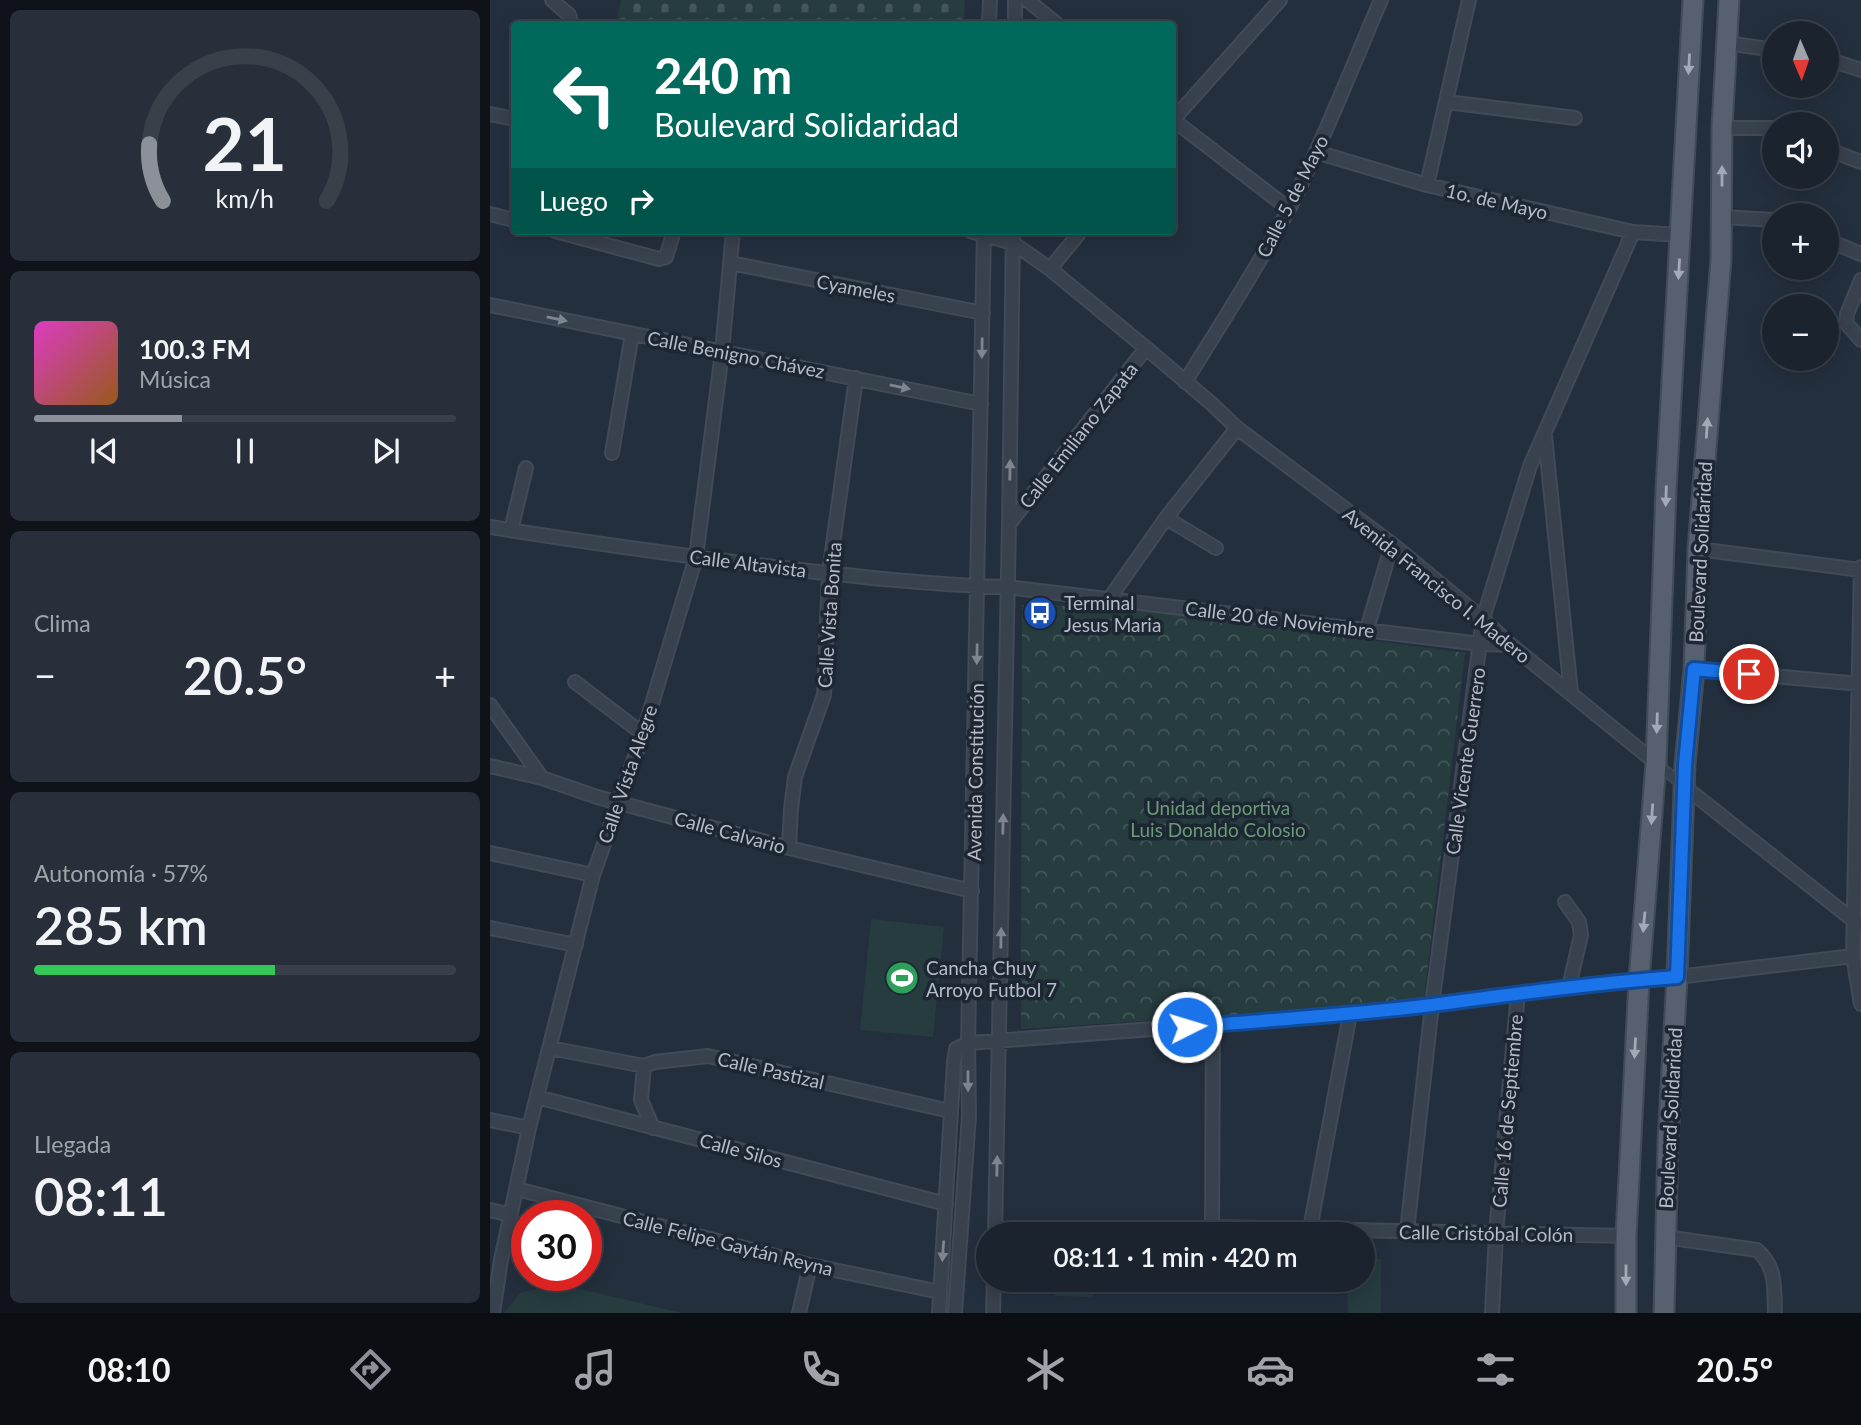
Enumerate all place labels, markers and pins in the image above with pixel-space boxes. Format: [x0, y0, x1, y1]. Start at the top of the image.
place label: Terminal Jesus Maria [1064, 591, 1161, 636]
bus stop icon: Terminal Jesus Maria [1021, 594, 1059, 632]
pin [1719, 644, 1779, 704]
place label: Cancha Chuy Arroyo Futbol 7 [926, 956, 1057, 1001]
sports icon: Cancha Chuy Arroyo Futbol 7 [883, 959, 921, 997]

